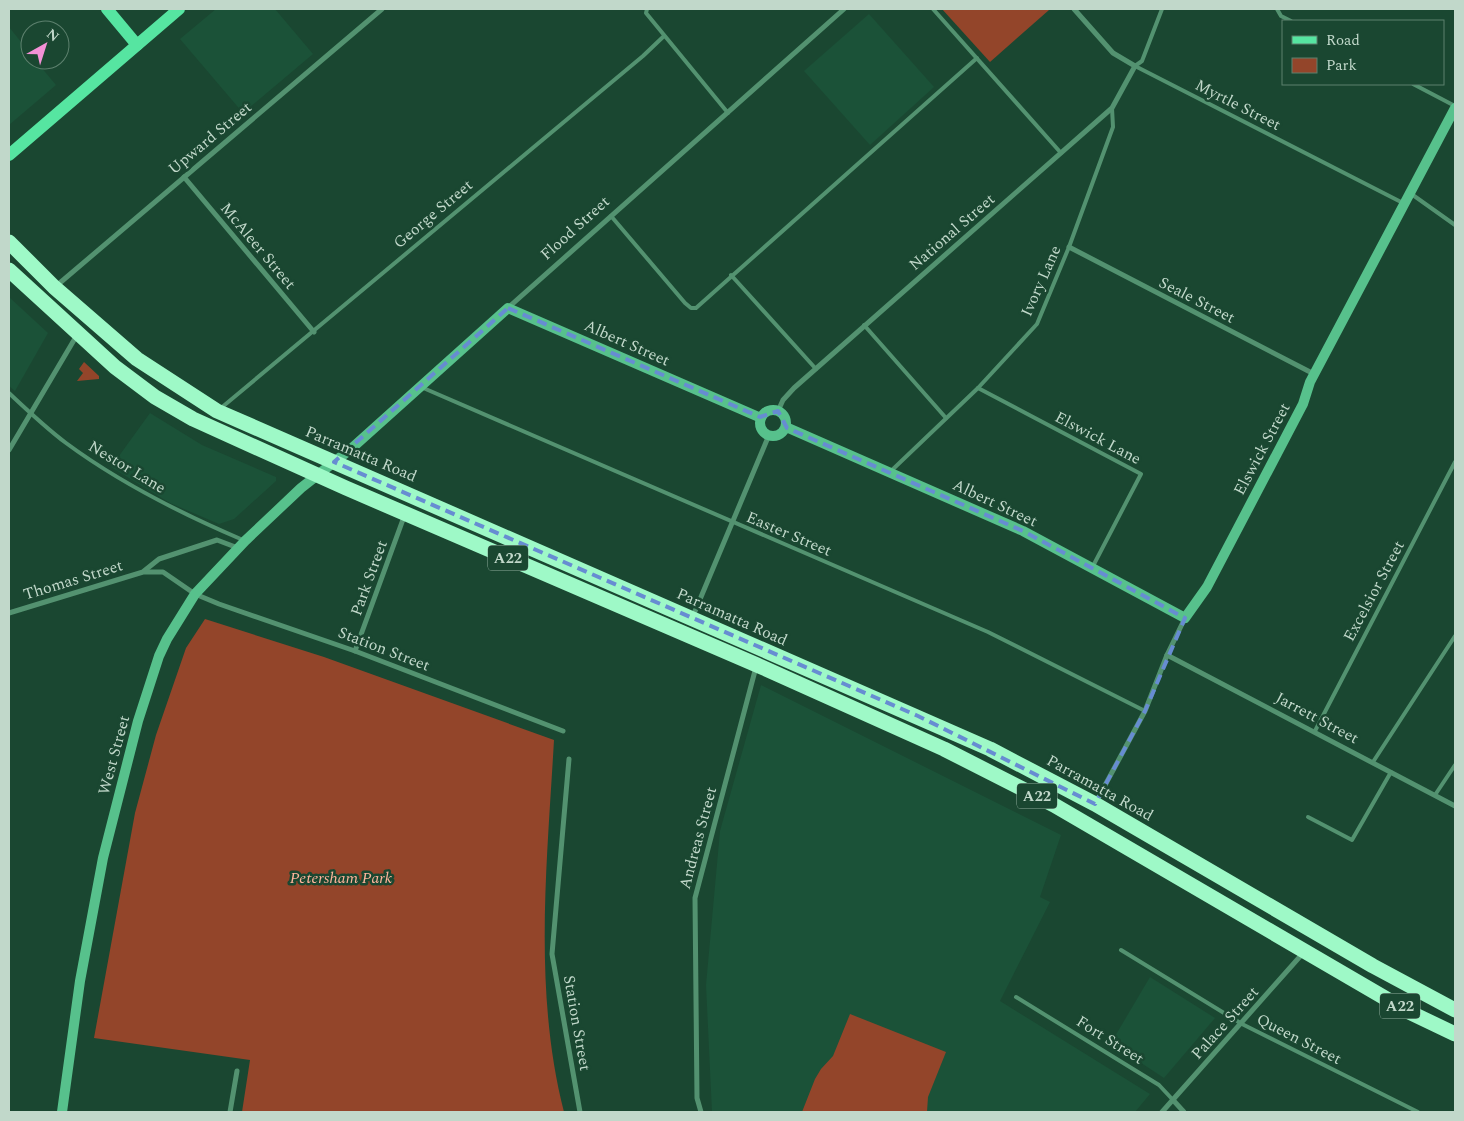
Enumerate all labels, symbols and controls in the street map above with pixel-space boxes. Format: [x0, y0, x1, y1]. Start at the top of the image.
north arrow [20, 20, 70, 70]
legend [1282, 20, 1444, 85]
text: N [42, 24, 64, 47]
text: Road [1326, 29, 1360, 52]
text: Park [1326, 54, 1357, 77]
street label: Myrtle Street [1191, 73, 1285, 137]
street label: Upward Street [163, 96, 257, 180]
street label: George Street [388, 173, 478, 254]
street label: National Street [904, 187, 1001, 276]
street label: Flood Street [535, 190, 615, 266]
street label: McAleer Street [214, 197, 302, 295]
street label: Ivory Lane [1015, 242, 1067, 320]
street label: Seale Street [1155, 271, 1240, 330]
street label: Albert Street [580, 313, 674, 373]
street label: Elswick Street [1228, 398, 1297, 500]
street label: Elswick Lane [1051, 405, 1145, 471]
street label: Parramatta Road [301, 420, 421, 488]
street label: Nestor Lane [84, 434, 170, 500]
street label: Albert Street [949, 473, 1042, 533]
street label: Easter Street [743, 505, 836, 563]
street label: Park Street [344, 536, 394, 619]
street label: Excelsior Street [1337, 536, 1411, 646]
road number: A22 [488, 546, 528, 570]
street label: Thomas Street [20, 553, 126, 607]
street label: Parramatta Road [673, 582, 791, 652]
street label: Station Street [335, 620, 434, 678]
street label: Jarrett Street [1271, 686, 1363, 750]
street label: West Street [92, 712, 136, 797]
street label: Parramatta Road [1042, 749, 1158, 827]
street label: Andreas Street [673, 784, 723, 892]
road number: A22 [1017, 784, 1057, 808]
park label: Petersham Park [290, 866, 393, 890]
street label: Station Street [557, 973, 597, 1073]
street label: Palace Street [1185, 981, 1265, 1065]
road number: A22 [1380, 994, 1420, 1018]
street label: Queen Street [1252, 1007, 1346, 1071]
street label: Fort Street [1071, 1010, 1149, 1070]

